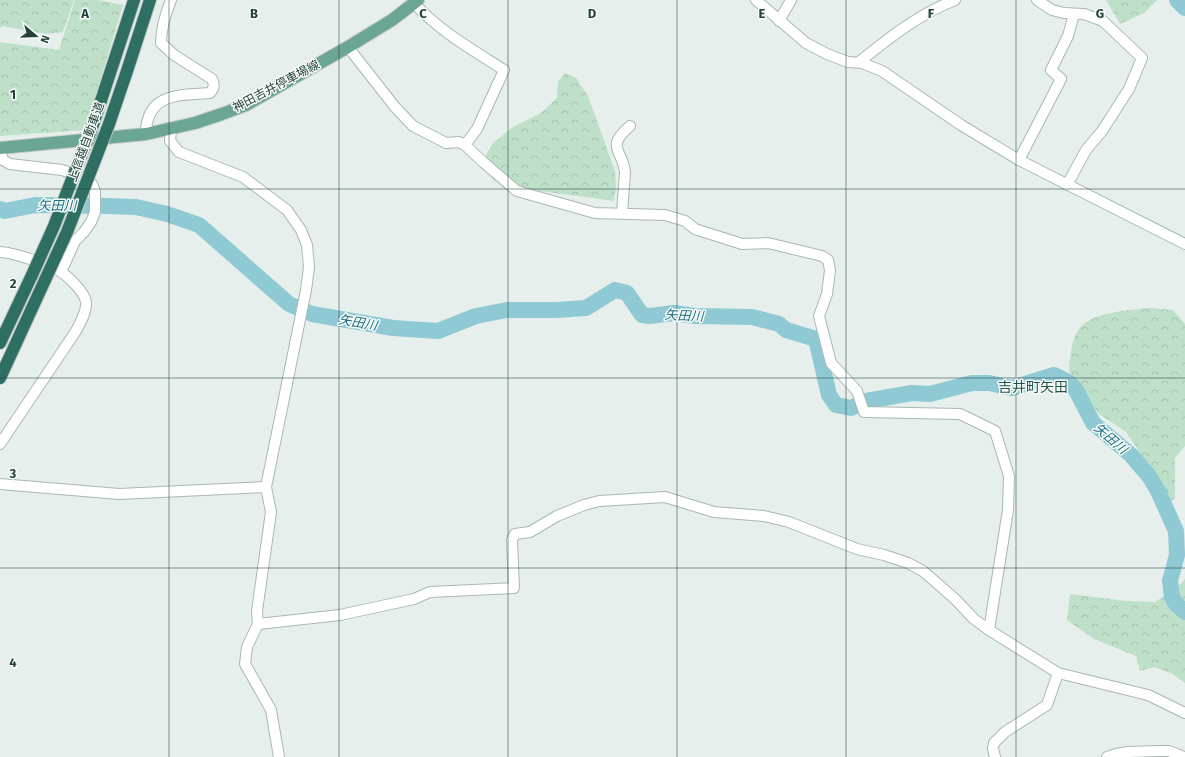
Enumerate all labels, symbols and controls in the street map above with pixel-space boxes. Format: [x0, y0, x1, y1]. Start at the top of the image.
text: A [80, 6, 89, 21]
text: B [250, 6, 258, 21]
text: C [419, 6, 427, 21]
text: D [588, 6, 597, 21]
text: E [759, 6, 766, 21]
text: F [928, 6, 935, 21]
text: G [1096, 6, 1104, 21]
north arrow [16, 16, 56, 56]
text: N [38, 34, 52, 45]
street label: 神田吉井停車場線 [230, 57, 322, 115]
text: 1 [10, 87, 16, 102]
street label: 上信越自動車道 [65, 100, 107, 184]
water label: 矢田川 [37, 198, 78, 213]
text: 2 [10, 276, 17, 291]
water label: 矢田川 [664, 307, 706, 324]
water label: 矢田川 [337, 312, 380, 334]
district label: 吉井町矢田 [998, 379, 1068, 396]
water label: 矢田川 [1091, 420, 1132, 458]
text: 3 [9, 466, 17, 481]
text: 4 [9, 655, 17, 670]

